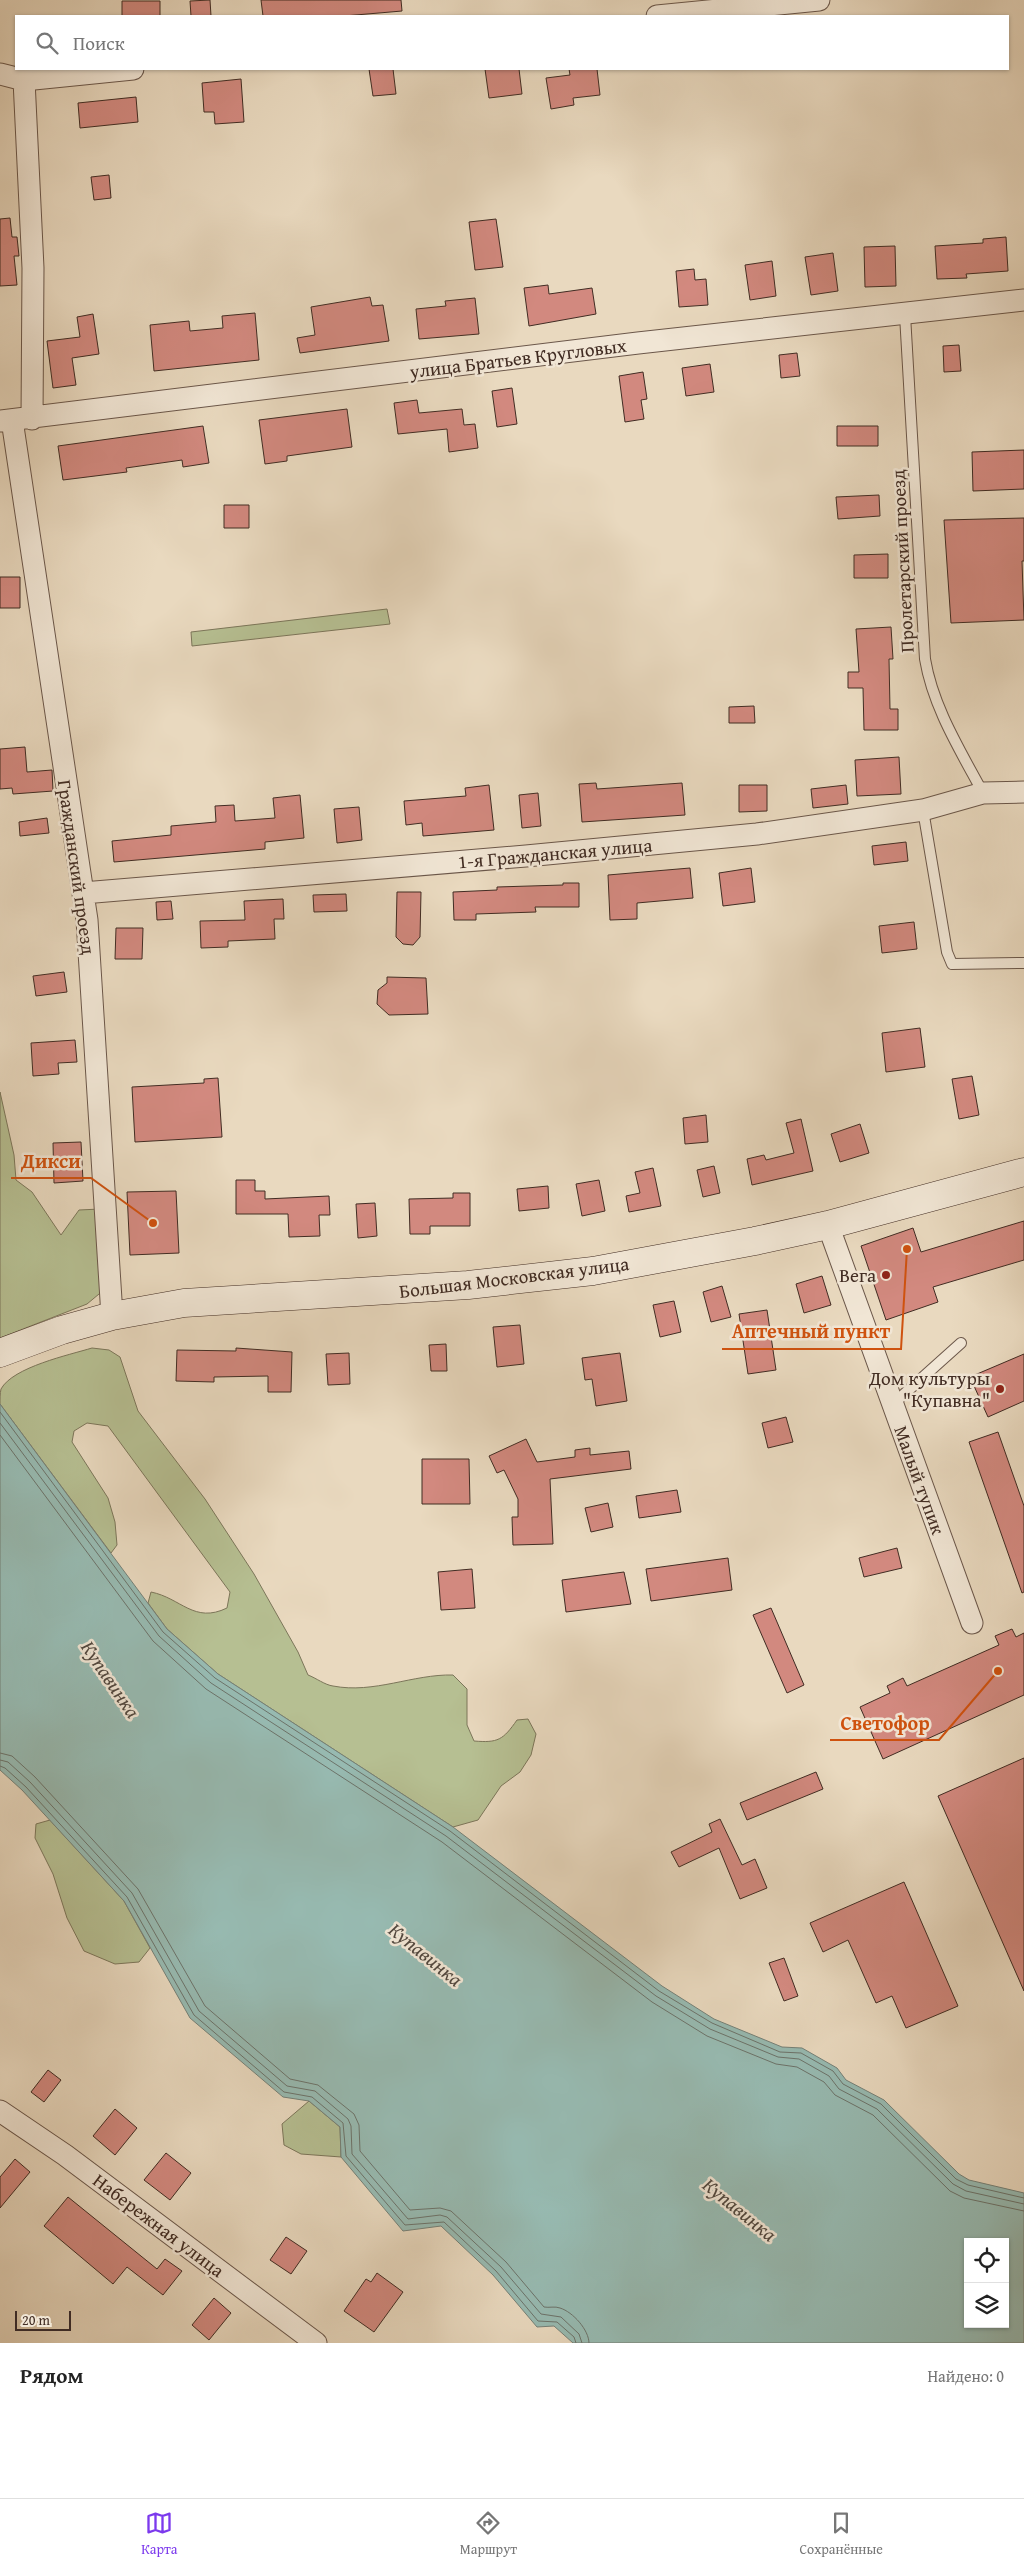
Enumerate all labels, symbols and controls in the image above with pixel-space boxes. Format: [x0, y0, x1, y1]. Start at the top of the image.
search box [15, 15, 1009, 70]
icon: search [33, 29, 61, 57]
text: Поиск [73, 29, 125, 57]
street label: улица Братьев Кругловых [407, 331, 628, 385]
street label: Пролетарский проезд [883, 469, 921, 653]
street label: Гражданский проезд [51, 778, 103, 956]
street label: 1-я Гражданская улица [457, 831, 653, 875]
callout: Дикси [11, 1143, 91, 1178]
text: Дикси [20, 1146, 81, 1175]
street label: Большая Московская улица [397, 1249, 631, 1305]
place label: Вега [839, 1261, 876, 1289]
marker: Вега [880, 1269, 892, 1281]
callout: Аптечный пункт [722, 1314, 901, 1349]
text: Аптечный пункт [732, 1316, 891, 1345]
place label: Дом культуры "Купавна" [868, 1364, 990, 1414]
marker: Дом культуры "Купавна" [994, 1383, 1006, 1395]
street label: Малый тупик [887, 1422, 953, 1538]
water label: Купавинка [74, 1634, 148, 1724]
callout: Светофор [830, 1705, 939, 1740]
text: Светофор [840, 1708, 930, 1737]
water label: Купавинка [383, 1915, 470, 1993]
street label: Набережная улица [87, 2166, 231, 2284]
water label: Купавинка [697, 2170, 784, 2248]
map controls [964, 2238, 1009, 2328]
button: locate [964, 2238, 1009, 2283]
button: layers [964, 2283, 1009, 2328]
scale bar [15, 2308, 71, 2331]
text: 20 m [22, 2310, 50, 2330]
text: Рядом [20, 2360, 83, 2391]
text: Найдено: 0 [927, 2364, 1004, 2388]
tab: Карта [141, 2509, 177, 2559]
tab: Маршрут [460, 2509, 517, 2559]
tab: Сохранённые [799, 2509, 883, 2559]

